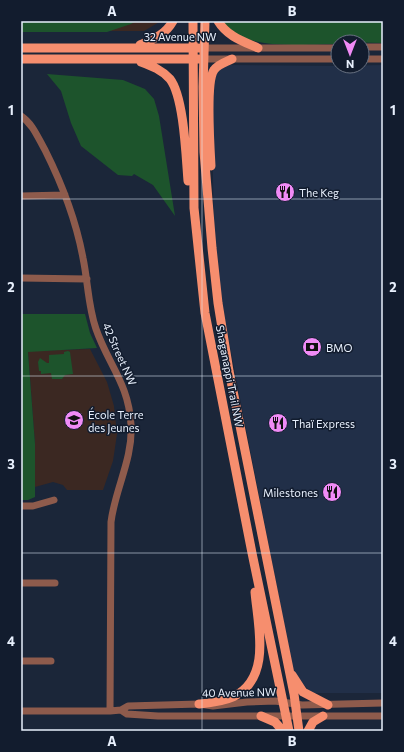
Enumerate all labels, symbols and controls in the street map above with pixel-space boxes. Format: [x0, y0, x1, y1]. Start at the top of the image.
text: A [107, 3, 117, 19]
text: B [288, 3, 297, 19]
street label: 32 Avenue NW [144, 30, 216, 43]
north arrow [330, 34, 370, 74]
text: N [346, 58, 354, 71]
text: 1 [8, 102, 14, 118]
text: 1 [390, 102, 396, 118]
restaurant icon: The Keg [274, 181, 296, 203]
place label: The Keg [299, 186, 339, 199]
text: 2 [7, 279, 15, 295]
text: 2 [389, 279, 397, 295]
street label: 42 Street NW [100, 321, 140, 387]
street label: Shaganappi Trail NW [214, 324, 246, 428]
bank icon: BMO [301, 336, 323, 358]
place label: BMO [326, 341, 352, 354]
place label: École Terre des Jeunes [88, 407, 144, 435]
school or university icon: École Terre des Jeunes [63, 409, 85, 431]
restaurant icon: Thaï Express [267, 412, 289, 434]
place label: Thaï Express [292, 417, 355, 430]
text: 3 [7, 456, 15, 472]
text: 3 [389, 456, 397, 472]
restaurant icon: Milestones [321, 481, 343, 503]
place label: Milestones [263, 486, 318, 499]
text: 4 [7, 633, 15, 649]
text: 4 [389, 633, 397, 649]
street label: 40 Avenue NW [202, 685, 276, 699]
text: A [107, 733, 117, 749]
text: B [288, 733, 297, 749]

